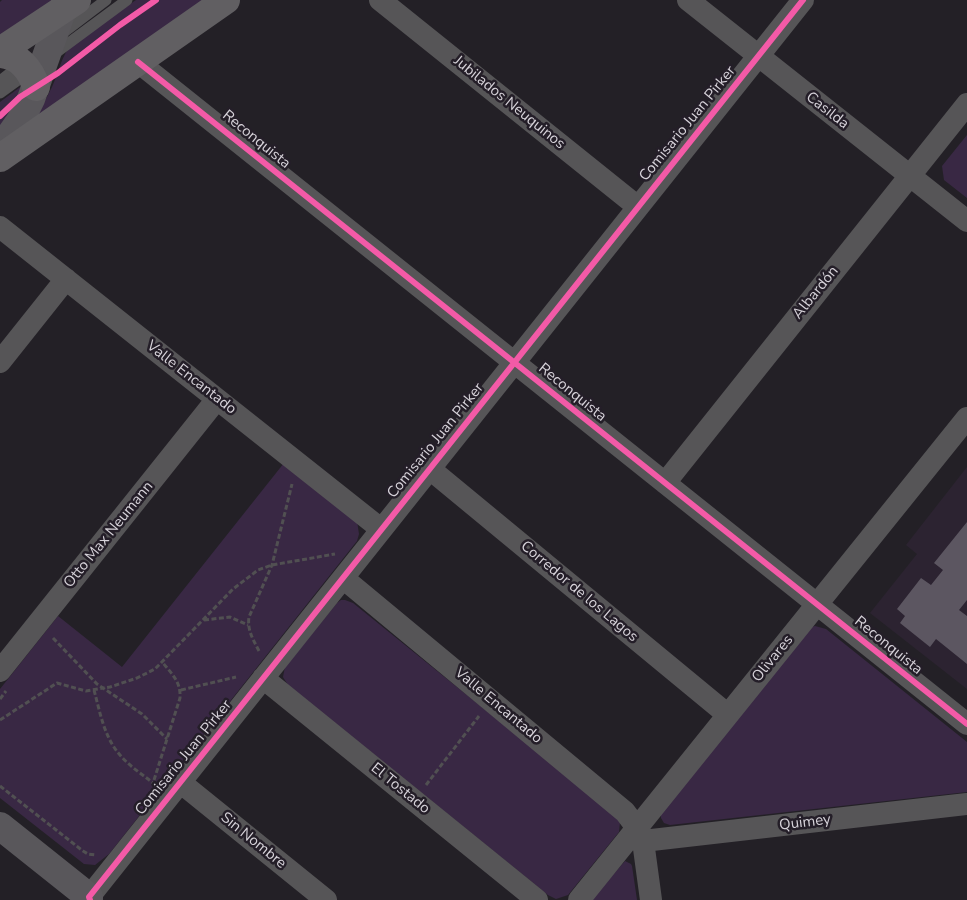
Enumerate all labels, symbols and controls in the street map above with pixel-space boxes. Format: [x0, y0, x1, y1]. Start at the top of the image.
street label: Jubilados Neuquinos [450, 53, 568, 153]
street label: Comisario Juan Pirker [636, 63, 740, 185]
street label: Casilda [802, 89, 852, 133]
street label: Reconquista [218, 107, 294, 173]
street label: Albardón [789, 263, 843, 323]
street label: Valle Encantado [143, 337, 239, 419]
street label: Reconquista [534, 360, 610, 426]
street label: Comisario Juan Pirker [384, 380, 488, 502]
street label: Otto Max Neumann [61, 478, 157, 592]
street label: Corredor de los Lagos [517, 538, 641, 646]
street label: Reconquista [850, 613, 926, 679]
street label: Olivares [749, 632, 797, 686]
street label: Valle Encantado [450, 664, 546, 748]
street label: Comisario Juan Pirker [132, 697, 236, 819]
street label: El Tostado [367, 760, 433, 818]
street label: Sin Nombre [216, 809, 290, 873]
street label: Quimey [778, 811, 832, 835]

